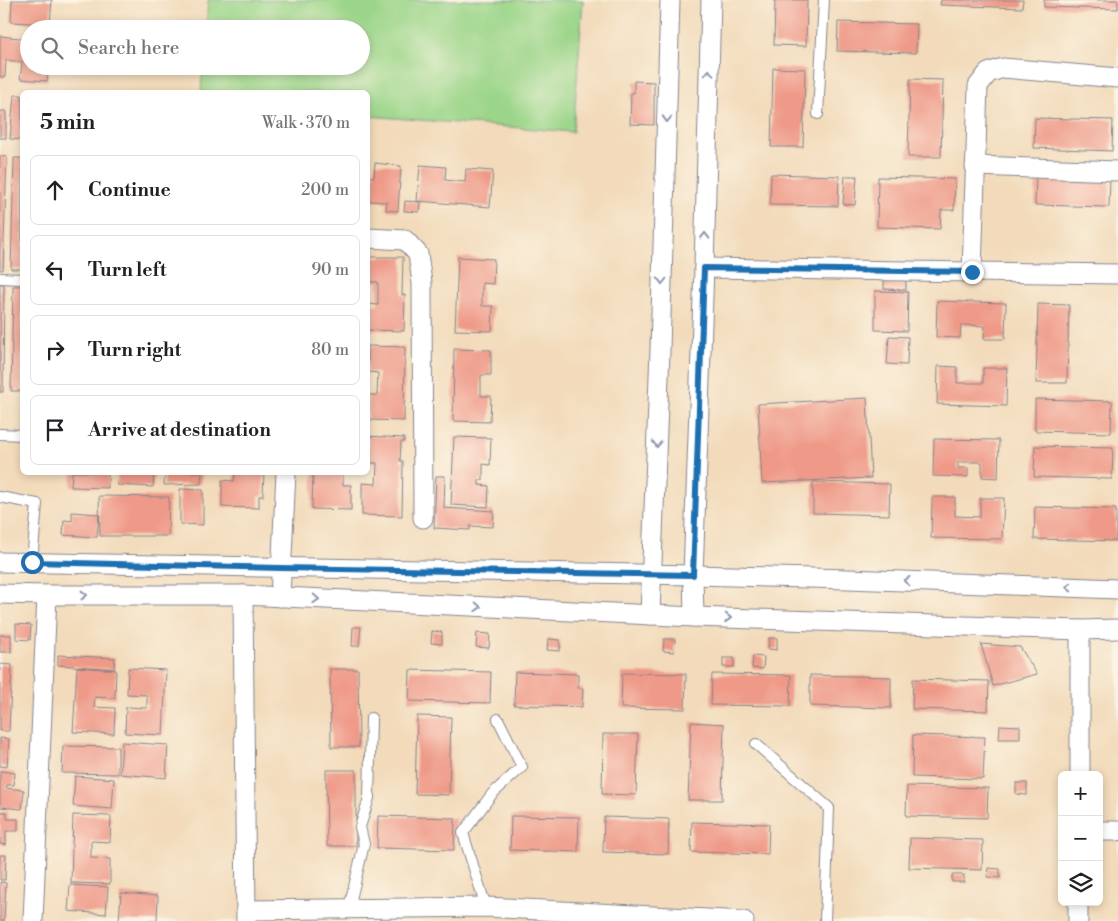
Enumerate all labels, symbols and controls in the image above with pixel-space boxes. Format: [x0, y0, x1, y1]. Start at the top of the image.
search box [20, 20, 370, 75]
icon: search [38, 34, 66, 62]
text: Search here [78, 36, 179, 60]
one-way arrow [704, 69, 714, 77]
text: 5 min [40, 110, 95, 136]
text: Walk · 370 m [262, 113, 350, 133]
one-way arrow [661, 115, 672, 123]
icon: ahead [41, 176, 69, 204]
text: Continue [88, 178, 171, 202]
text: 200 m [301, 180, 349, 200]
one-way arrow [699, 231, 710, 239]
icon: left [41, 256, 69, 284]
text: Turn left [88, 258, 167, 282]
text: 90 m [311, 260, 349, 280]
route end [961, 261, 984, 284]
one-way arrow [657, 278, 667, 285]
icon: right [41, 336, 69, 364]
text: Turn right [88, 338, 181, 362]
text: 80 m [311, 340, 349, 360]
icon: arrive [41, 416, 69, 444]
text: Arrive at destination [88, 418, 271, 442]
one-way arrow [651, 440, 662, 448]
route start [21, 551, 44, 574]
one-way arrow [903, 576, 910, 586]
one-way arrow [1065, 582, 1073, 592]
one-way arrow [80, 590, 88, 600]
one-way arrow [312, 593, 320, 604]
one-way arrow [475, 601, 483, 612]
one-way arrow [724, 613, 732, 623]
map controls [1058, 771, 1103, 906]
button: + [1058, 771, 1103, 816]
button: − [1058, 816, 1103, 861]
button: layers [1058, 861, 1103, 906]

